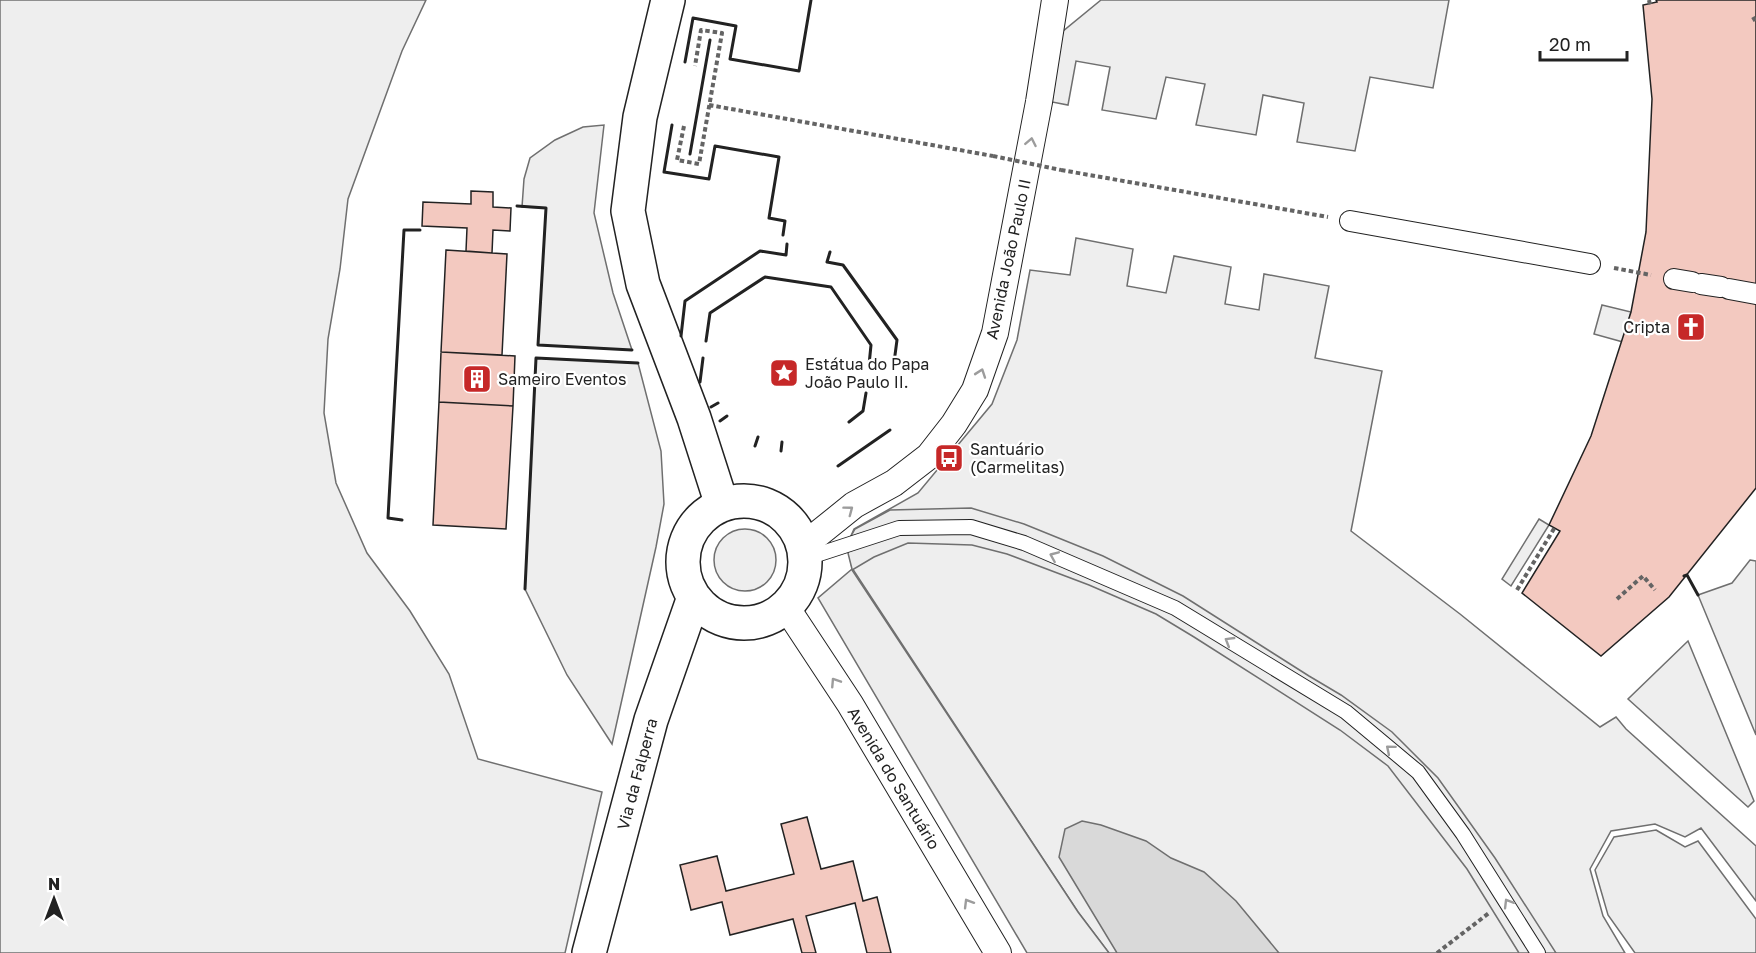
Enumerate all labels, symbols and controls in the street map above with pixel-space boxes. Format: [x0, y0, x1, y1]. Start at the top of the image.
scale bar [1540, 24, 1627, 62]
text: 20 m [1549, 33, 1591, 55]
one-way arrow [1024, 138, 1037, 148]
street label: Avenida João Paulo II [981, 177, 1035, 341]
church icon: Cripta [1675, 311, 1707, 343]
place label: Cripta [1623, 317, 1670, 337]
place label: Estátua do Papa João Paulo II. [805, 354, 929, 392]
place icon: Estátua do Papa João Paulo II. [768, 357, 800, 389]
building icon: Sameiro Eventos [461, 363, 493, 395]
place label: Sameiro Eventos [498, 369, 626, 389]
one-way arrow [973, 369, 986, 379]
place label: Santuário (Carmelitas) [970, 439, 1065, 477]
bus stop icon: Santuário (Carmelitas) [933, 442, 965, 474]
one-way arrow [842, 506, 853, 517]
one-way arrow [1049, 551, 1060, 563]
one-way arrow [1225, 636, 1235, 648]
one-way arrow [831, 678, 843, 688]
street label: Avenida do Santuário [844, 703, 944, 853]
street label: Via da Falperra [612, 716, 662, 832]
one-way arrow [1386, 745, 1397, 756]
north arrow [24, 869, 84, 929]
text: N [48, 874, 60, 894]
one-way arrow [964, 899, 976, 909]
one-way arrow [1503, 899, 1515, 909]

